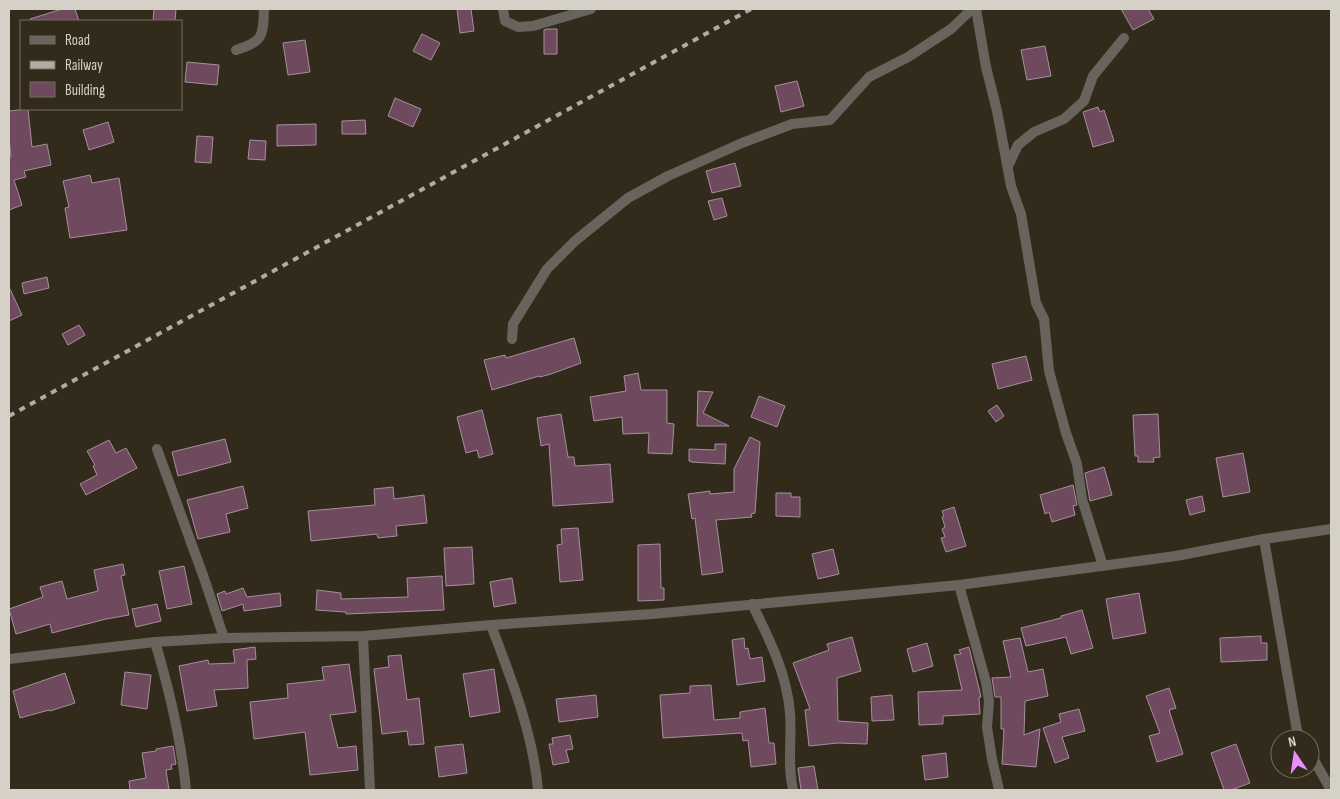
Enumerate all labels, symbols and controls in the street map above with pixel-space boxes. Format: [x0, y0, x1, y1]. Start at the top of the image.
legend [20, 20, 182, 110]
text: Road [65, 31, 90, 50]
text: Railway [65, 56, 103, 75]
text: Building [65, 81, 105, 100]
north arrow [1270, 729, 1320, 779]
text: N [1287, 733, 1298, 751]

